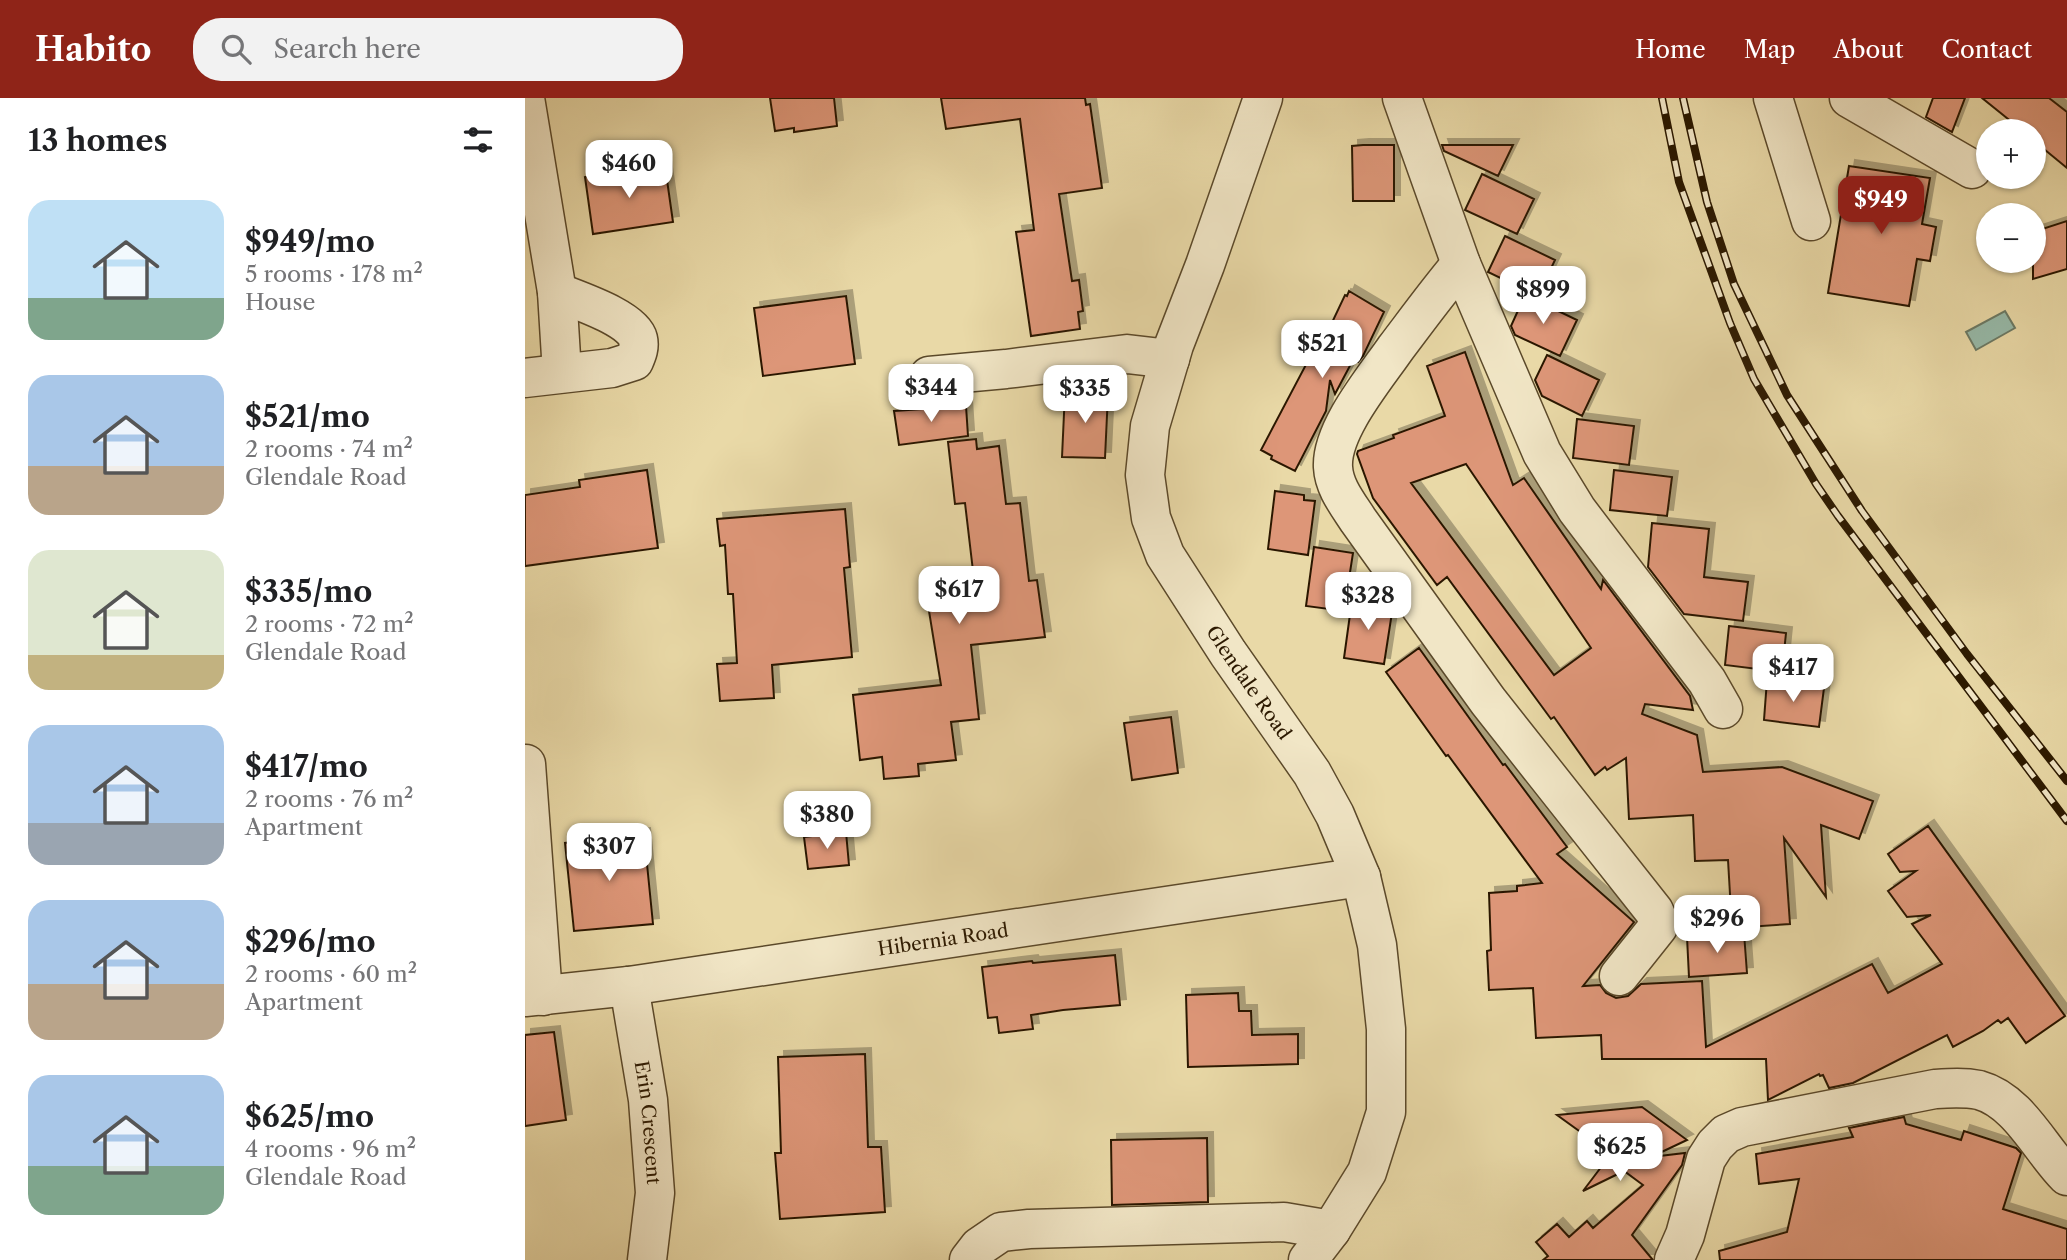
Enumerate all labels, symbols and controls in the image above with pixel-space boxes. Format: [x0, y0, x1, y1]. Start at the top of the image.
search box [193, 18, 683, 81]
text: Habito [35, 29, 151, 70]
icon: search [217, 30, 255, 68]
text: Search here [273, 33, 421, 65]
text: Home [1635, 35, 1706, 64]
text: Map [1744, 35, 1795, 64]
text: About [1833, 35, 1904, 64]
text: Contact [1942, 35, 2032, 64]
map controls [1976, 119, 2046, 273]
button: + [1976, 119, 2046, 189]
icon: filters [459, 121, 497, 159]
text: 13 homes [28, 122, 167, 159]
pin: $460 [588, 140, 670, 200]
text: $460 [602, 149, 656, 177]
pin: $949 [1840, 176, 1922, 236]
text: $949 [1854, 185, 1908, 213]
button: − [1976, 203, 2046, 273]
text: $949/mo [245, 223, 375, 260]
icon: home [84, 228, 168, 312]
text: 5 rooms · 178 m² [245, 260, 423, 288]
pin: $899 [1502, 266, 1584, 326]
text: $899 [1516, 275, 1570, 303]
text: House [245, 288, 315, 316]
pin: $521 [1281, 320, 1363, 380]
text: $521 [1297, 329, 1347, 357]
pin: $344 [890, 364, 972, 424]
pin: $335 [1044, 366, 1126, 425]
text: $344 [904, 373, 958, 401]
text: $335 [1059, 374, 1111, 402]
text: $521/mo [245, 398, 370, 435]
icon: home [84, 403, 168, 487]
text: 2 rooms · 74 m² [245, 435, 413, 463]
text: Glendale Road [245, 463, 407, 491]
pin: $617 [918, 566, 1000, 626]
text: $335/mo [245, 573, 372, 610]
pin: $328 [1327, 573, 1409, 632]
text: $617 [935, 575, 983, 603]
icon: home [84, 578, 168, 662]
text: $328 [1341, 581, 1395, 609]
text: 2 rooms · 72 m² [245, 610, 414, 638]
street label: Glendale Road [1201, 621, 1296, 745]
text: Glendale Road [245, 638, 407, 666]
pin: $417 [1752, 644, 1834, 704]
text: $417 [1769, 653, 1817, 681]
text: $417/mo [245, 748, 368, 785]
icon: home [84, 753, 168, 837]
text: 2 rooms · 76 m² [245, 785, 413, 813]
pin: $380 [786, 792, 868, 851]
text: $380 [800, 800, 854, 828]
text: Apartment [245, 813, 363, 841]
pin: $307 [568, 824, 650, 883]
text: $307 [583, 832, 635, 860]
pin: $296 [1676, 896, 1758, 955]
text: $296 [1690, 904, 1744, 932]
street label: Hibernia Road [876, 919, 1010, 961]
text: $296/mo [245, 923, 376, 960]
icon: home [84, 928, 168, 1012]
text: 2 rooms · 60 m² [245, 960, 417, 988]
text: Apartment [245, 988, 363, 1016]
street label: Erin Crescent [630, 1059, 665, 1186]
text: $625/mo [245, 1098, 374, 1135]
icon: home [84, 1103, 168, 1187]
pin: $625 [1579, 1124, 1661, 1183]
text: $625 [1594, 1132, 1646, 1160]
text: 4 rooms · 96 m² [245, 1135, 416, 1163]
text: Glendale Road [245, 1163, 407, 1191]

